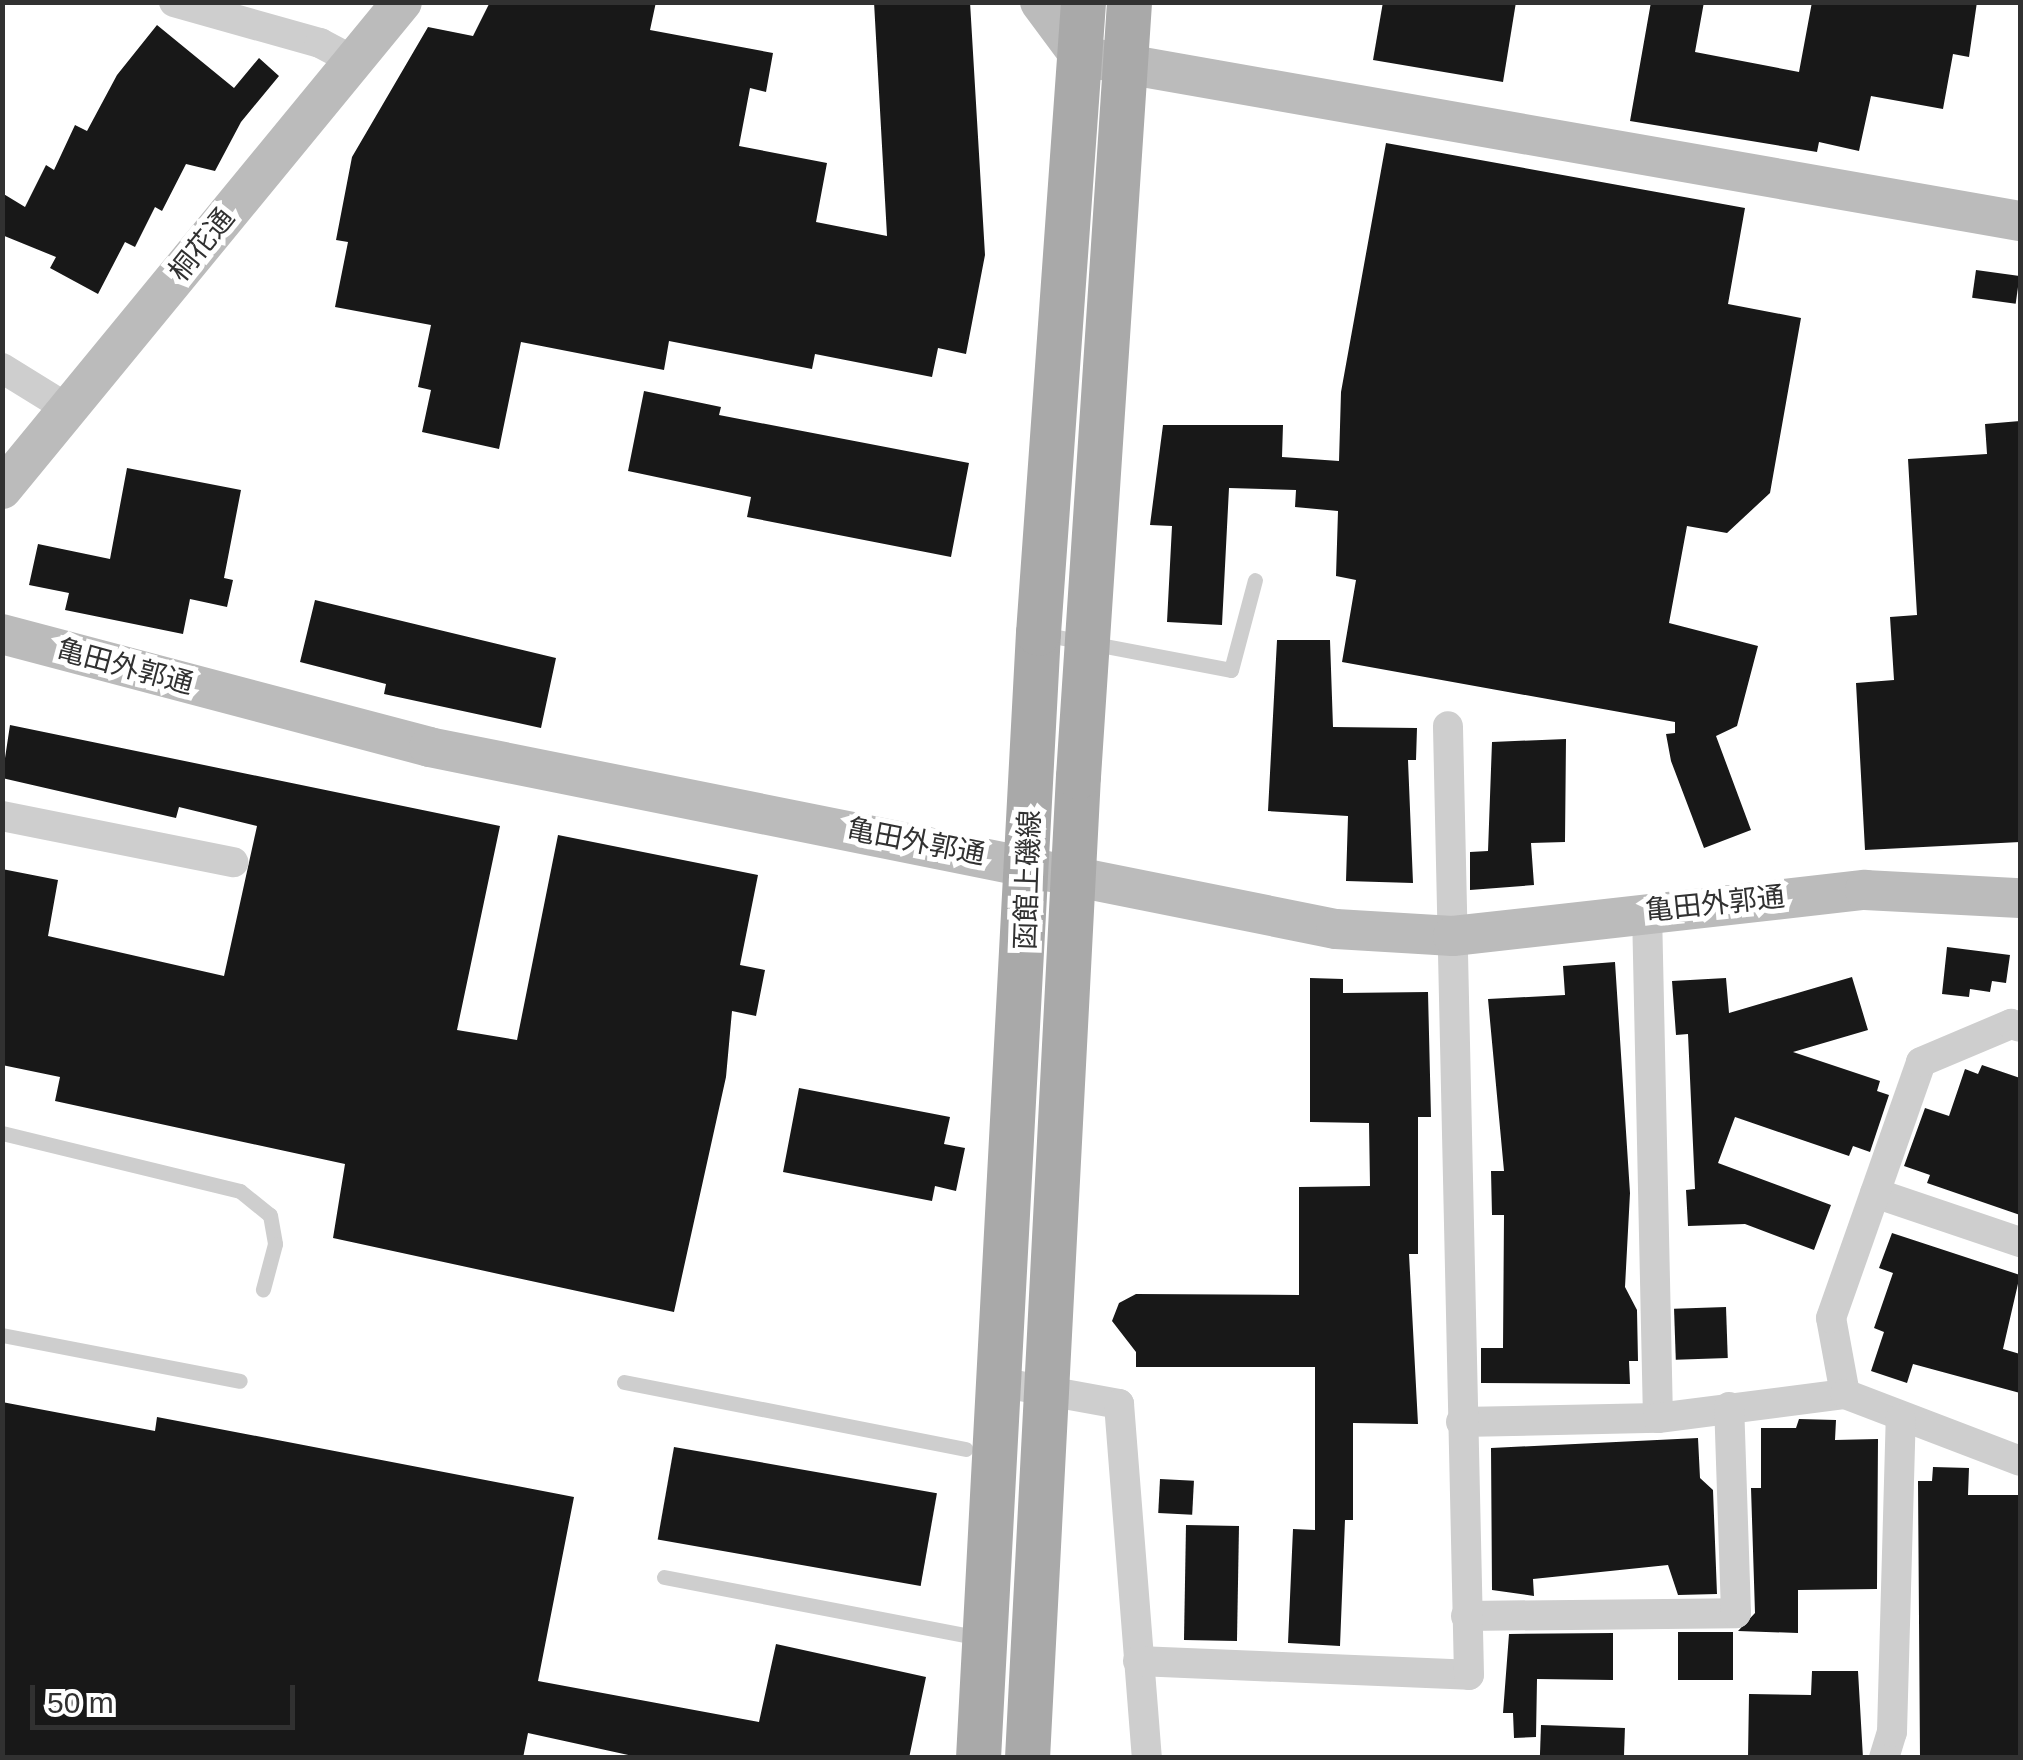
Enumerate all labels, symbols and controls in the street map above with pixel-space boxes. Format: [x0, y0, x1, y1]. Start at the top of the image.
street label: 桐花通 [163, 202, 241, 288]
street label: 亀田外郭通 [53, 633, 197, 701]
street label: 函館上磯線 [1009, 809, 1047, 951]
street label: 亀田外郭通 [844, 812, 988, 872]
street label: 亀田外郭通 [1644, 880, 1786, 928]
scale bar [35, 1665, 300, 1727]
text: 50 m [47, 1686, 114, 1719]

